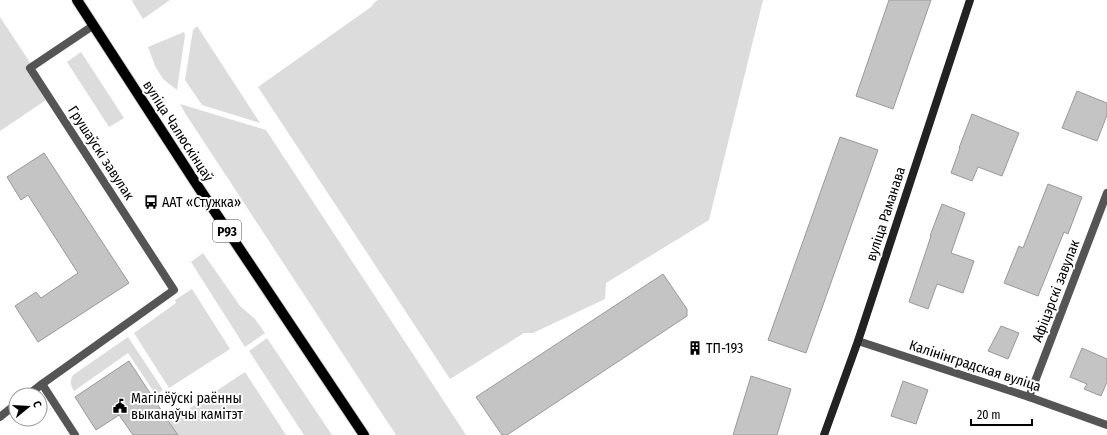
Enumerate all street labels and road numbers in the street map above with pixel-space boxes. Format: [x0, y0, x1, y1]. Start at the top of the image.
street label: вуліца Чалюскінцаў [139, 77, 217, 185]
street label: Грушаўскі завулак [64, 103, 138, 204]
street label: вуліца Раманава [863, 165, 909, 263]
road number: Р93 [213, 220, 241, 242]
street label: Афіцэрскі завулак [1029, 237, 1083, 344]
street label: Калінінградская вуліца [907, 337, 1043, 395]

